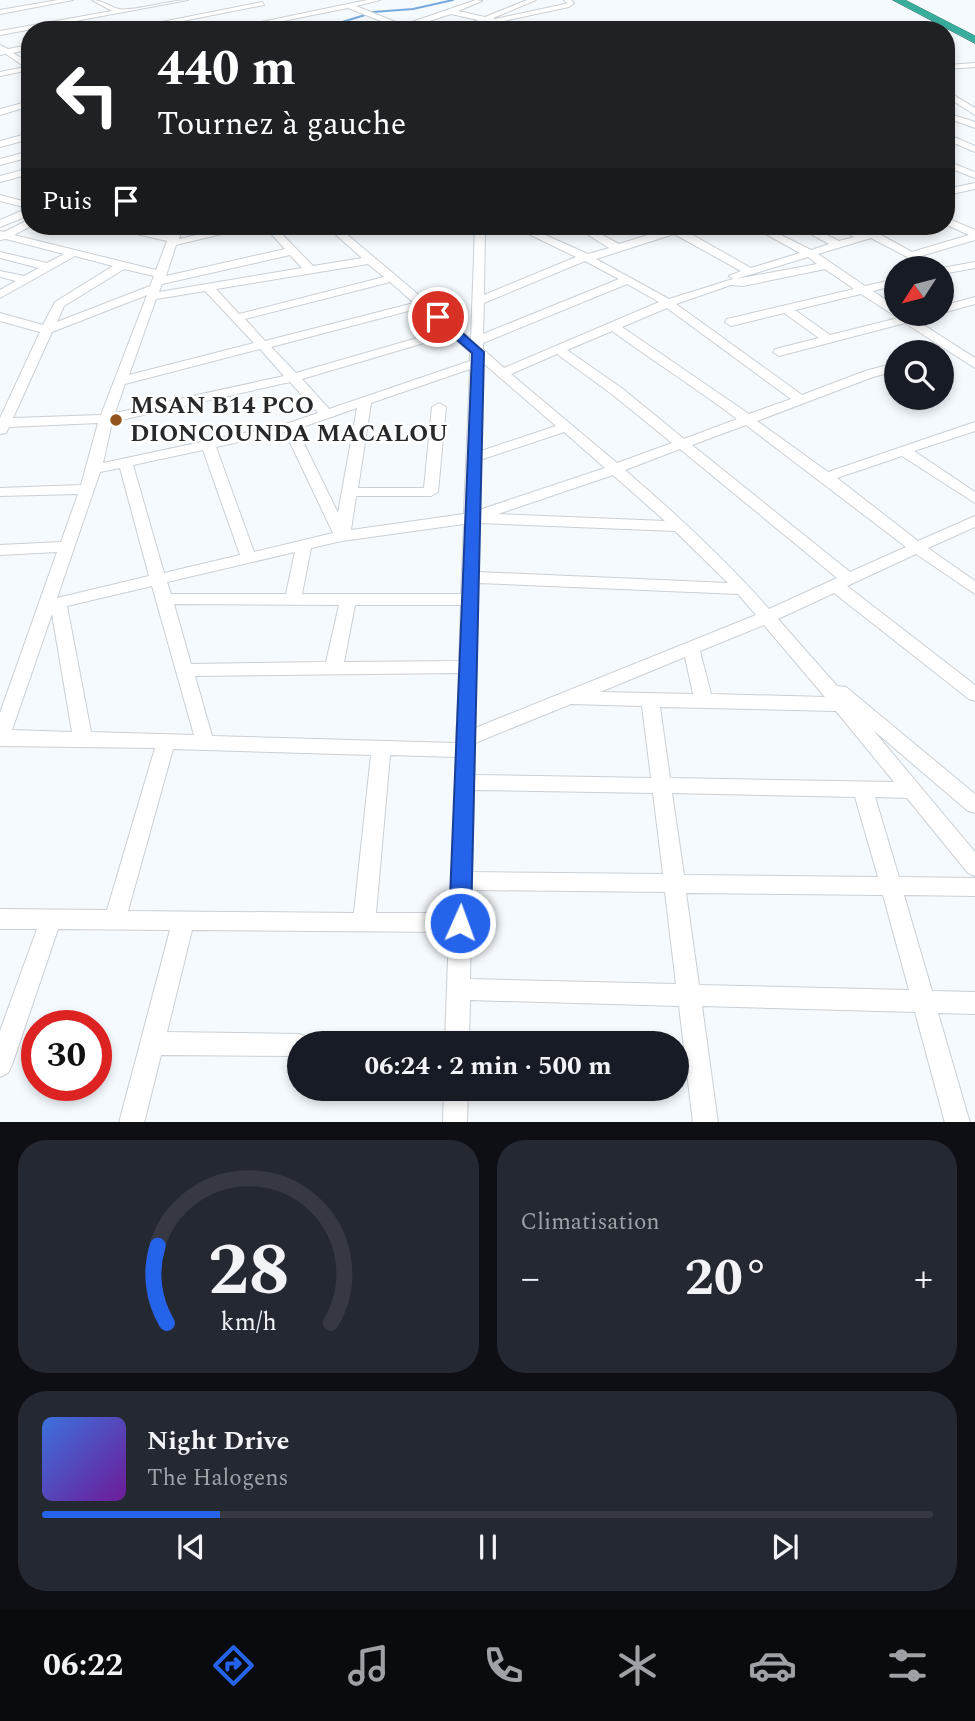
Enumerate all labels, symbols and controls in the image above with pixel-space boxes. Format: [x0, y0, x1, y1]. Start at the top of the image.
text: 440 m [157, 32, 296, 107]
icon: left [42, 49, 133, 140]
text: Tournez à gauche [157, 100, 406, 149]
text: Puis [42, 181, 93, 221]
icon: arrive [107, 182, 145, 220]
north arrow [884, 256, 954, 326]
map controls [884, 256, 954, 410]
pin [408, 287, 468, 347]
icon: arrive [419, 298, 457, 336]
button: search [884, 340, 954, 410]
place label: MSAN B14 PCO DIONCOUNDA MACALOU [130, 388, 448, 452]
marker: MSAN B14 PCO DIONCOUNDA MACALOU [108, 412, 124, 428]
position arrow [423, 886, 497, 960]
speed limit sign: 30 [21, 1010, 112, 1101]
text: 06:24 · 2 min · 500 m [364, 1046, 612, 1086]
text: Climatisation [521, 1205, 660, 1240]
text: 28 [207, 1216, 289, 1327]
text: 20° [685, 1239, 769, 1318]
text: − [521, 1250, 540, 1308]
text: + [914, 1250, 933, 1308]
text: km/h [220, 1303, 276, 1341]
text: Night Drive [147, 1421, 289, 1461]
text: The Halogens [147, 1461, 289, 1496]
icon: previous [172, 1528, 210, 1566]
icon: pause [469, 1528, 507, 1566]
icon: next [766, 1528, 804, 1566]
text: 06:22 [43, 1641, 123, 1690]
icon: directions [209, 1641, 258, 1690]
icon: music [344, 1641, 393, 1690]
icon: phone [479, 1641, 528, 1690]
icon: climate [613, 1641, 662, 1690]
icon: car [748, 1641, 797, 1690]
icon: filters [883, 1641, 932, 1690]

